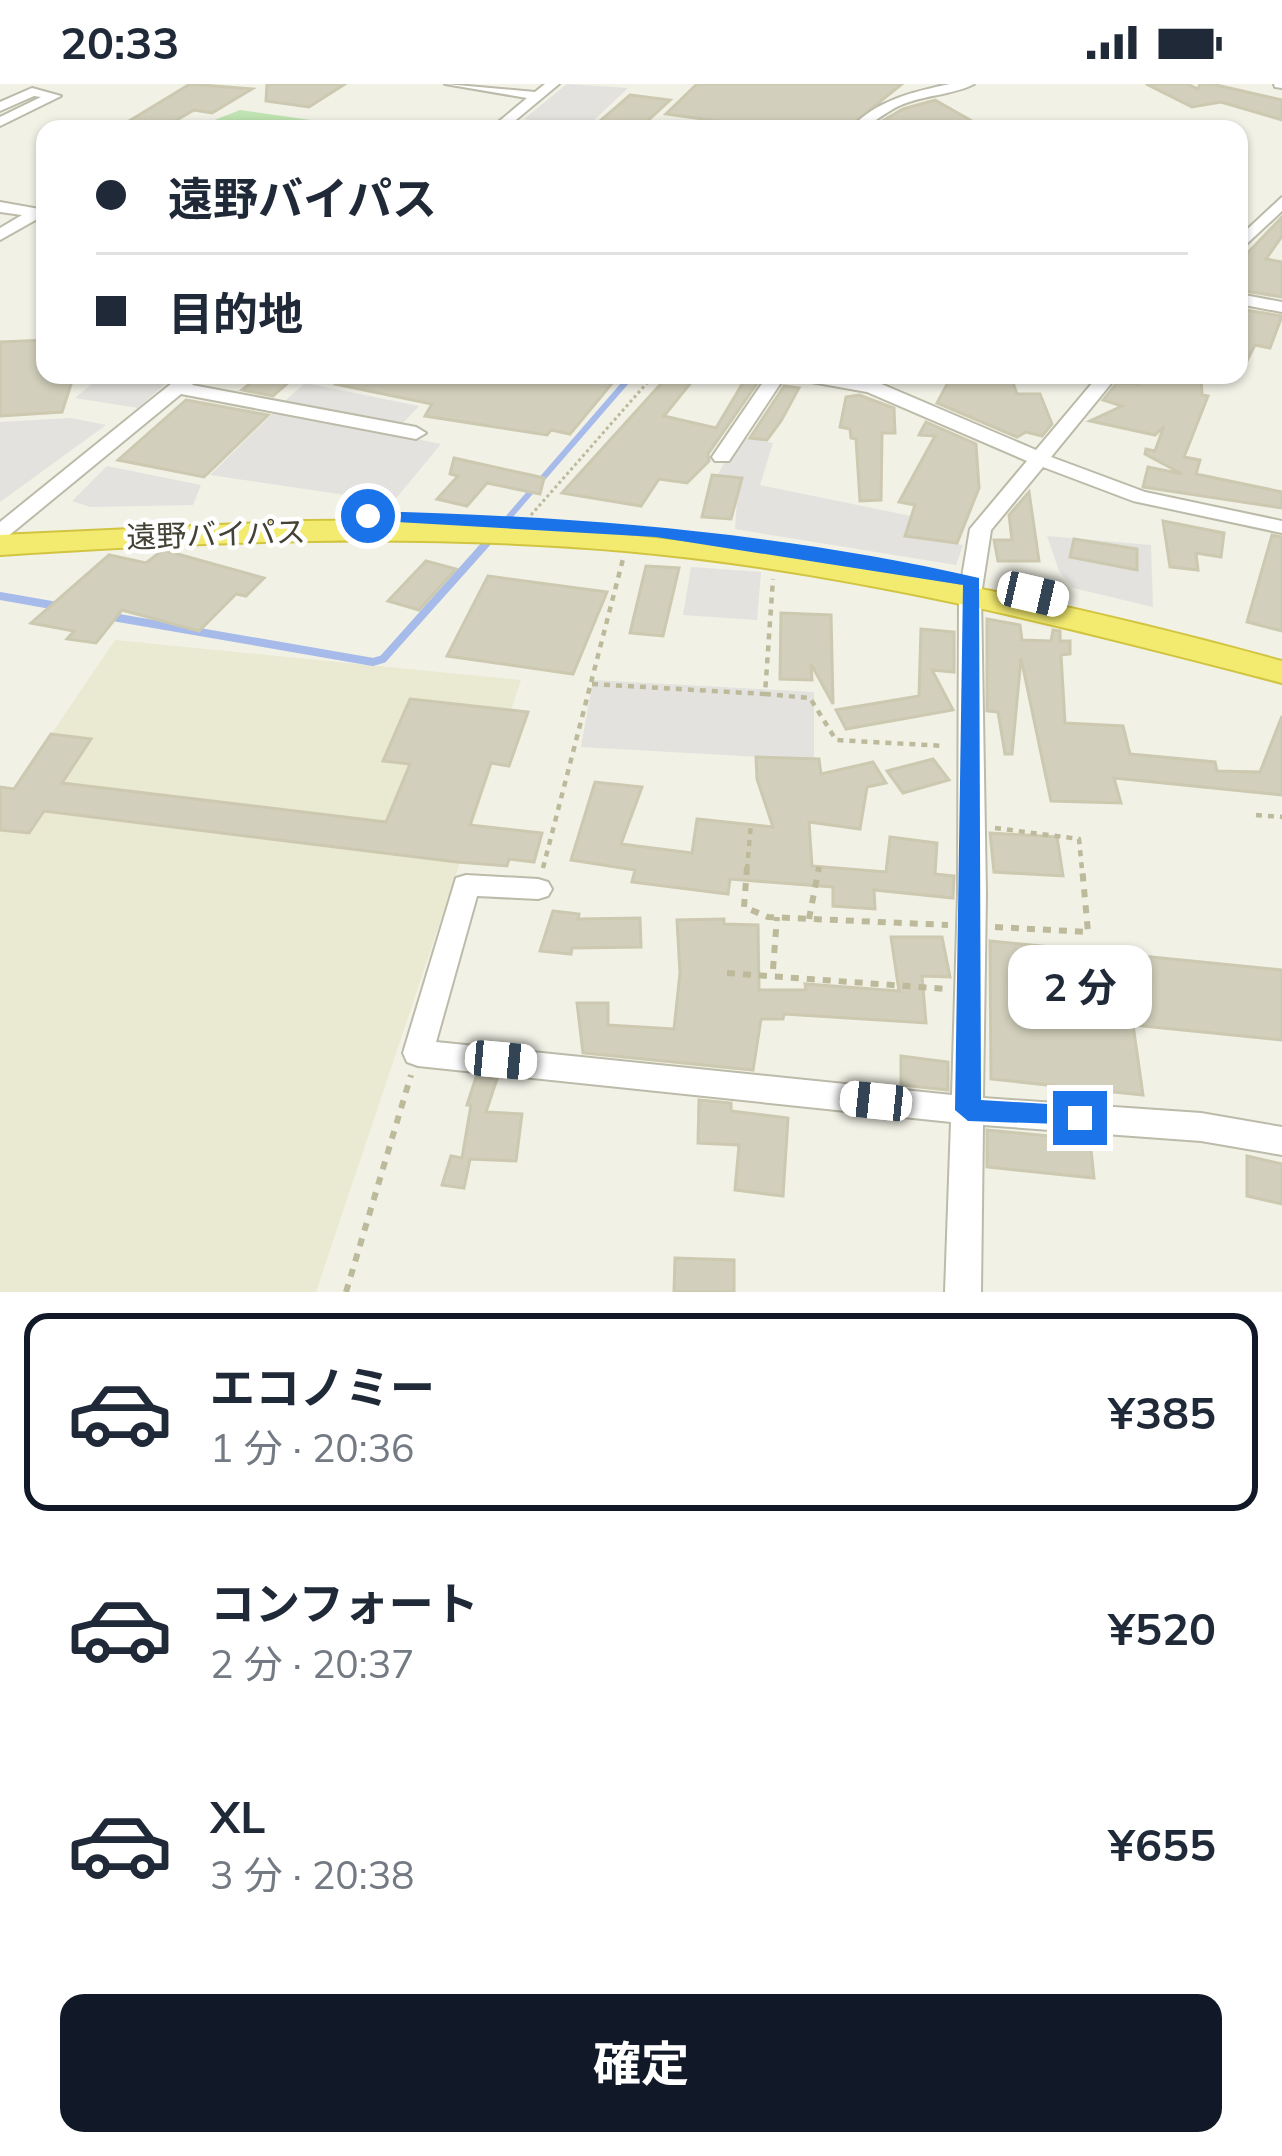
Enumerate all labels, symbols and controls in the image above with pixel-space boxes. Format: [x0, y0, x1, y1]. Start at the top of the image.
text: 20:33 [60, 14, 179, 70]
text: 遠野バイパス [168, 170, 437, 226]
text: 目的地 [168, 285, 303, 341]
route start [341, 489, 395, 543]
street label: 遠野バイパス [126, 512, 306, 556]
car [994, 568, 1072, 620]
callout: 2 分 [1008, 944, 1152, 1028]
text: 2 分 [1043, 962, 1117, 1011]
car [464, 1039, 538, 1081]
car [838, 1079, 914, 1123]
route end [1053, 1091, 1107, 1145]
icon: car [66, 1358, 174, 1466]
text: エコノミー [210, 1359, 435, 1415]
text: ¥385 [1108, 1384, 1216, 1440]
text: 1 分 · 20:36 [210, 1423, 414, 1472]
icon: car [66, 1574, 174, 1682]
text: コンフォート [210, 1575, 479, 1631]
text: ¥520 [1108, 1600, 1216, 1656]
text: 2 分 · 20:37 [210, 1639, 414, 1688]
text: XL [210, 1788, 265, 1844]
icon: car [66, 1790, 174, 1898]
text: ¥655 [1108, 1816, 1216, 1872]
text: 3 分 · 20:38 [210, 1850, 414, 1899]
button: 確定 [60, 1994, 1222, 2132]

